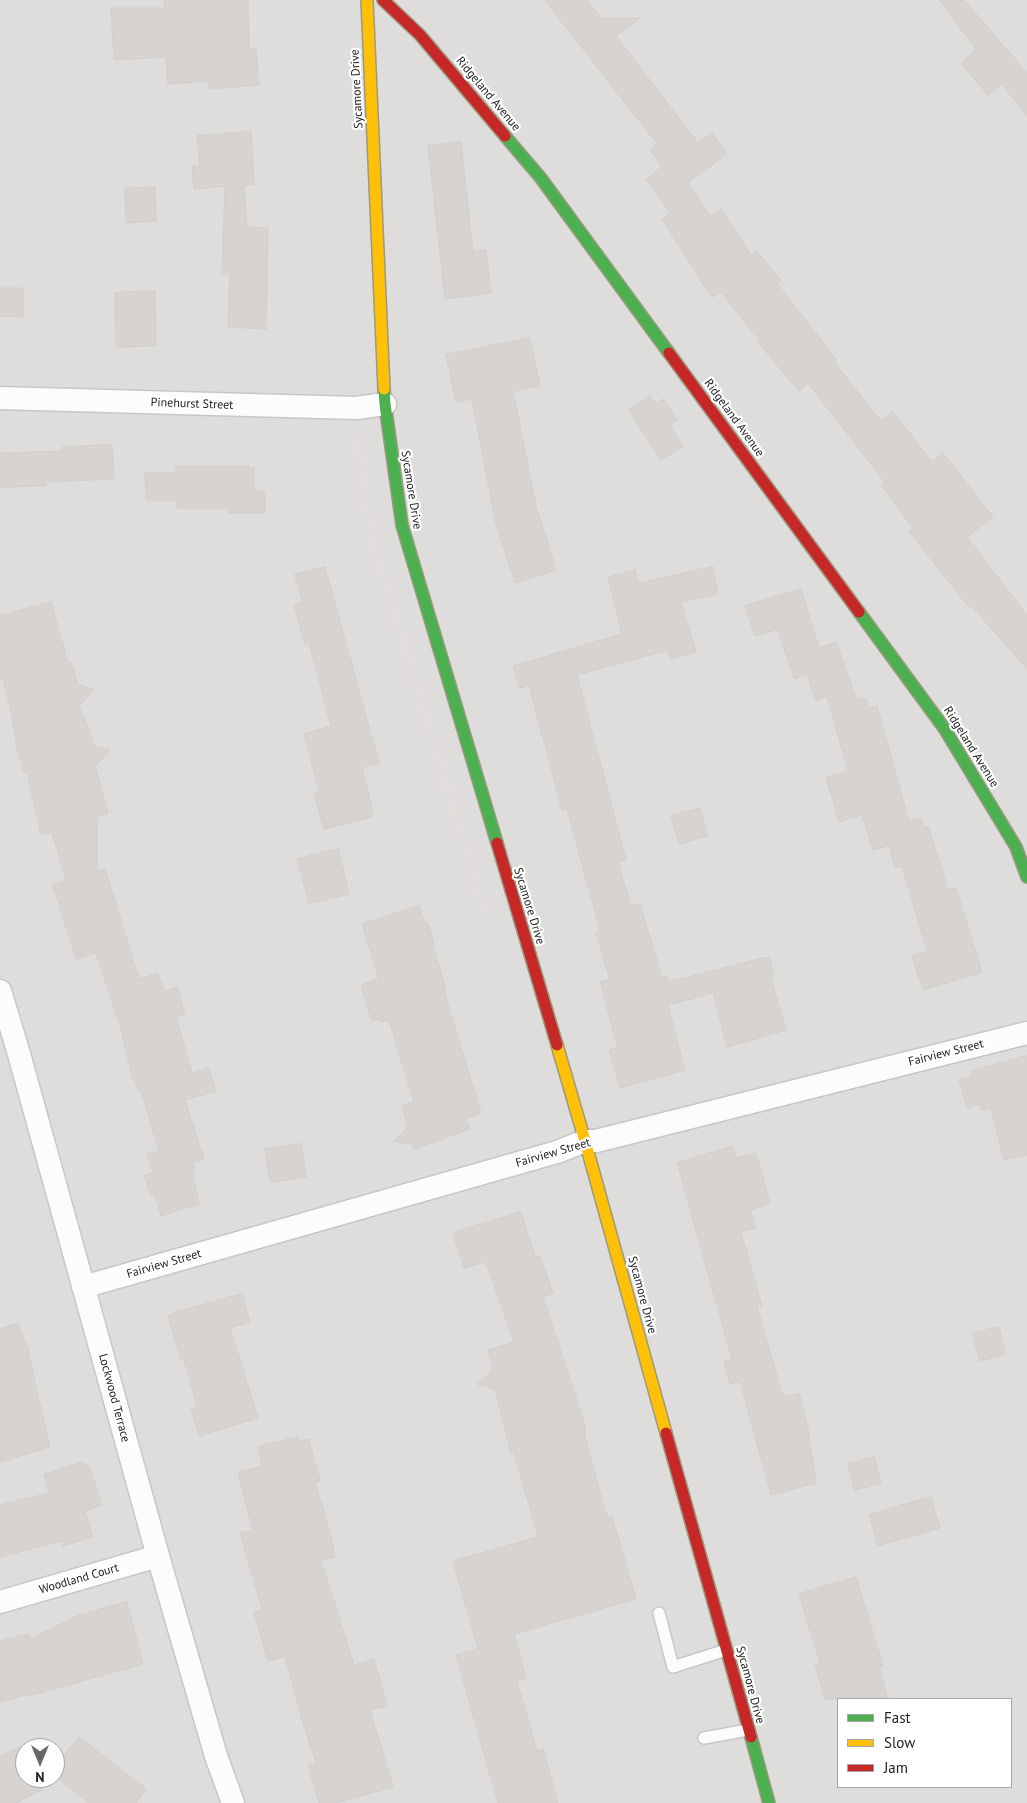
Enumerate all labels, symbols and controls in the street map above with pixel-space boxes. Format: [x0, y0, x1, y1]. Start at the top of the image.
street label: Sycamore Drive [348, 49, 366, 129]
street label: Ridgeland Avenue [453, 54, 523, 134]
street label: Ridgeland Avenue [701, 376, 767, 460]
street label: Pinehurst Street [150, 395, 234, 413]
street label: Sycamore Drive [398, 450, 424, 530]
street label: Ridgeland Avenue [940, 704, 1002, 790]
street label: Sycamore Drive [510, 866, 548, 946]
street label: Fairview Street [907, 1037, 985, 1069]
street label: Fairview Street [514, 1135, 592, 1171]
street label: Fairview Street [125, 1246, 203, 1282]
street label: Sycamore Drive [625, 1255, 659, 1335]
street label: Lockwood Terrace [95, 1352, 133, 1444]
street label: Woodland Court [37, 1561, 121, 1597]
street label: Sycamore Drive [733, 1645, 767, 1725]
legend [837, 1698, 1012, 1788]
text: Fast [884, 1708, 911, 1727]
text: Slow [884, 1733, 915, 1752]
north arrow [15, 1738, 65, 1788]
text: Jam [884, 1758, 908, 1777]
text: N [35, 1768, 45, 1786]

